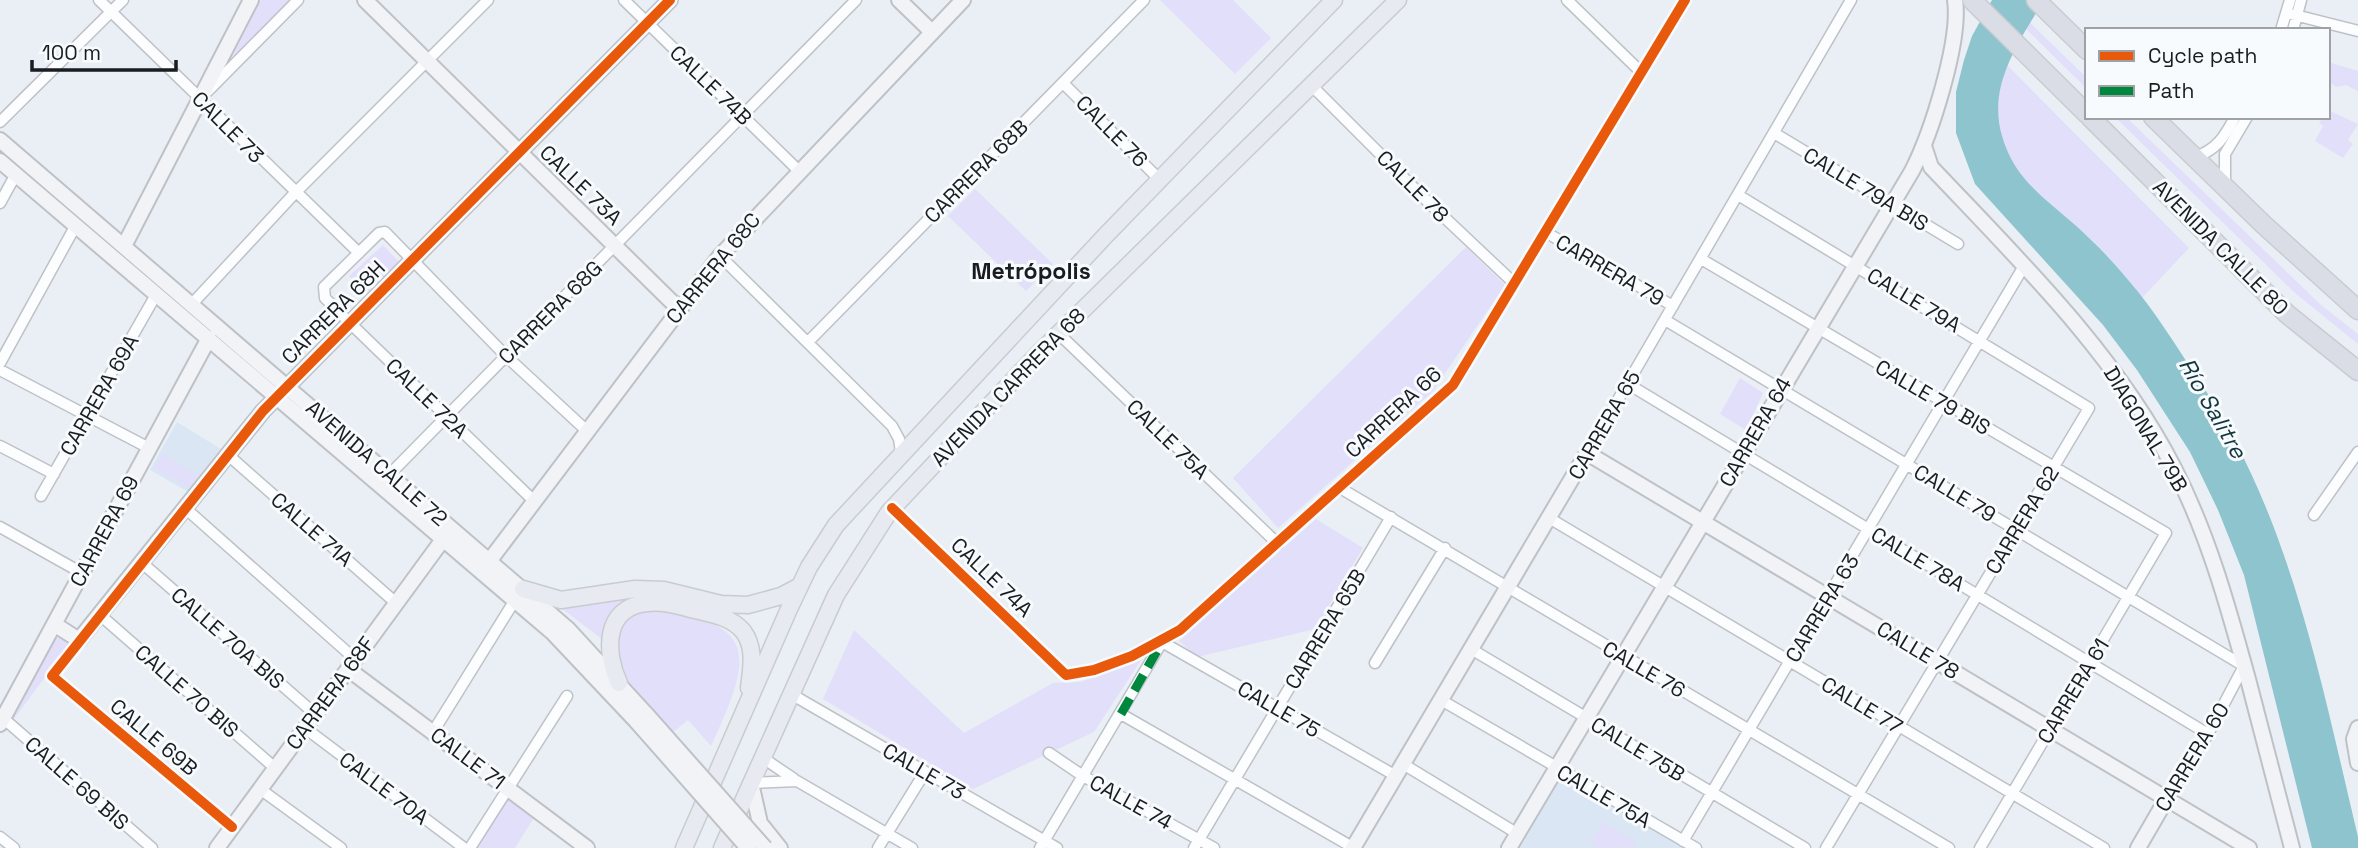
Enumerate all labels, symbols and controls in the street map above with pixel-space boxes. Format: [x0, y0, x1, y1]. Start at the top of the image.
scale bar [32, 28, 175, 72]
legend [2085, 28, 2330, 119]
text: 100 m [42, 39, 101, 66]
street label: CALLE 74B [664, 39, 758, 131]
text: Cycle path [2148, 42, 2257, 69]
text: Path [2148, 77, 2194, 104]
street label: CALLE 73 [186, 85, 270, 169]
street label: CALLE 76 [1070, 89, 1154, 173]
street label: CARRERA 68B [918, 113, 1034, 229]
street label: CALLE 73A [534, 139, 628, 231]
street label: CALLE 79A BIS [1798, 141, 1934, 237]
street label: CALLE 78 [1371, 144, 1455, 228]
street label: AVENIDA CALLE 80 [2147, 173, 2295, 321]
street label: CARRERA 68C [660, 207, 766, 329]
street label: CARRERA 79 [1551, 228, 1669, 312]
street label: CARRERA 68H [275, 254, 391, 370]
street label: CARRERA 68G [492, 254, 608, 370]
district label: Metrópolis [971, 256, 1091, 286]
street label: CALLE 79A [1862, 261, 1966, 339]
street label: AVENIDA CARRERA 68 [925, 302, 1091, 472]
street label: CARRERA 69A [53, 330, 145, 460]
street label: CALLE 72A [380, 352, 474, 444]
water label: Río Salitre [2172, 352, 2255, 465]
street label: CALLE 79 BIS [1871, 353, 1995, 441]
street label: CARRERA 66 [1339, 360, 1447, 464]
street label: DIAGONAL 79B [2098, 361, 2194, 497]
street label: CARRERA 65 [1562, 365, 1646, 485]
street label: CARRERA 64 [1713, 372, 1797, 492]
street label: CALLE 75A [1121, 393, 1215, 485]
street label: AVENIDA CALLE 72 [301, 394, 453, 532]
street label: CALLE 79 [1909, 458, 2001, 528]
street label: CARRERA 62 [1979, 461, 2065, 579]
street label: CARRERA 69 [63, 471, 145, 591]
street label: CALLE 71A [265, 486, 359, 572]
street label: CALLE 78A [1866, 520, 1970, 598]
street label: CALLE 74A [945, 531, 1039, 623]
street label: CARRERA 63 [1779, 549, 1865, 667]
street label: CARRERA 65B [1278, 564, 1372, 694]
street label: CALLE 70A BIS [166, 581, 290, 695]
street label: CALLE 78 [1872, 615, 1964, 685]
street label: CARRERA 68F [280, 631, 380, 755]
street label: CARRERA 61 [2031, 633, 2115, 749]
street label: CALLE 76 [1598, 634, 1690, 704]
street label: CALLE 70 BIS [129, 638, 245, 744]
street label: CALLE 77 [1816, 670, 1908, 740]
street label: CALLE 75 [1233, 675, 1325, 743]
street label: CALLE 69B [105, 692, 203, 782]
street label: CARRERA 60 [2149, 697, 2235, 817]
street label: CALLE 75B [1586, 710, 1690, 788]
street label: CALLE 71 [425, 721, 511, 795]
street label: CALLE 69 BIS [19, 730, 135, 836]
street label: CALLE 73 [878, 736, 970, 806]
street label: CALLE 70A [334, 746, 434, 830]
street label: CALLE 75A [1552, 758, 1656, 834]
street label: CALLE 74 [1085, 768, 1177, 836]

